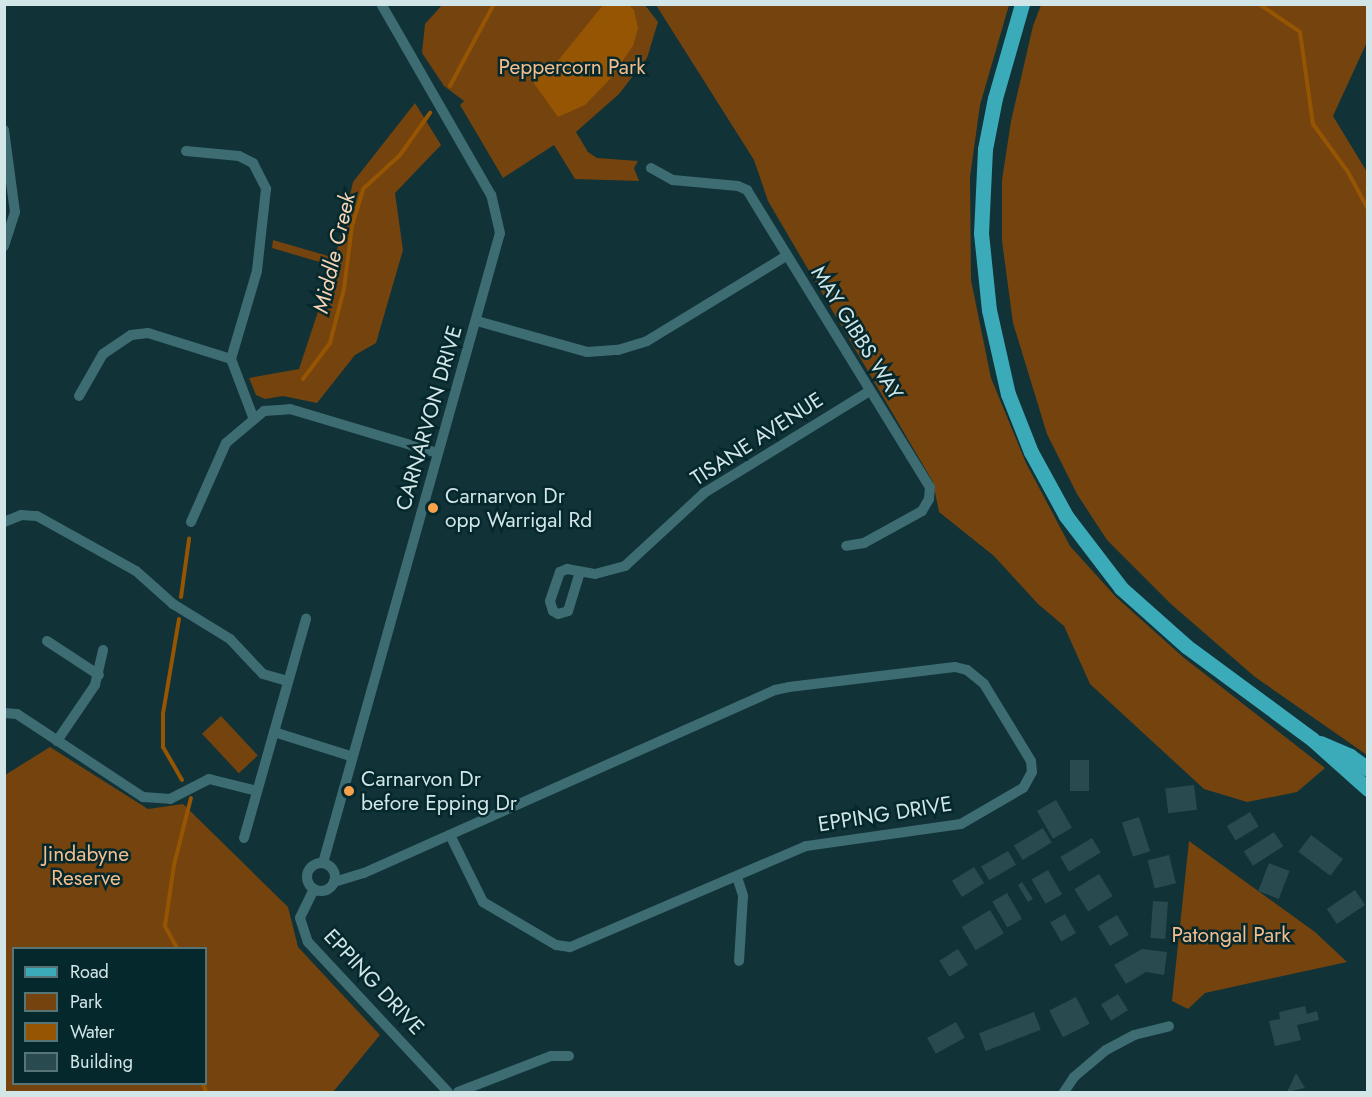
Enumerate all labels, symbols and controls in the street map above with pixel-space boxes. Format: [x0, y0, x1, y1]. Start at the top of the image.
park label: Peppercorn Park [499, 54, 645, 80]
water label: Middle Creek [307, 190, 361, 316]
street label: MAY GIBBS WAY [806, 261, 908, 405]
street label: CARNARVON DRIVE [391, 323, 467, 513]
street label: TISANE AVENUE [686, 387, 828, 491]
place label: Carnarvon Dr opp Warrigal Rd [445, 483, 592, 533]
marker: Carnarvon Dr opp Warrigal Rd [426, 501, 440, 515]
place label: Carnarvon Dr before Epping Dr [361, 766, 517, 816]
marker: Carnarvon Dr before Epping Dr [342, 784, 356, 798]
street label: EPPING DRIVE [816, 791, 954, 837]
park label: Jindabyne Reserve [43, 841, 129, 891]
park label: Patongal Park [1171, 922, 1291, 948]
street label: EPPING DRIVE [319, 924, 429, 1040]
legend [12, 947, 207, 1085]
text: Road [70, 959, 109, 985]
text: Park [70, 989, 102, 1015]
text: Water [70, 1019, 114, 1045]
text: Building [70, 1049, 133, 1075]

